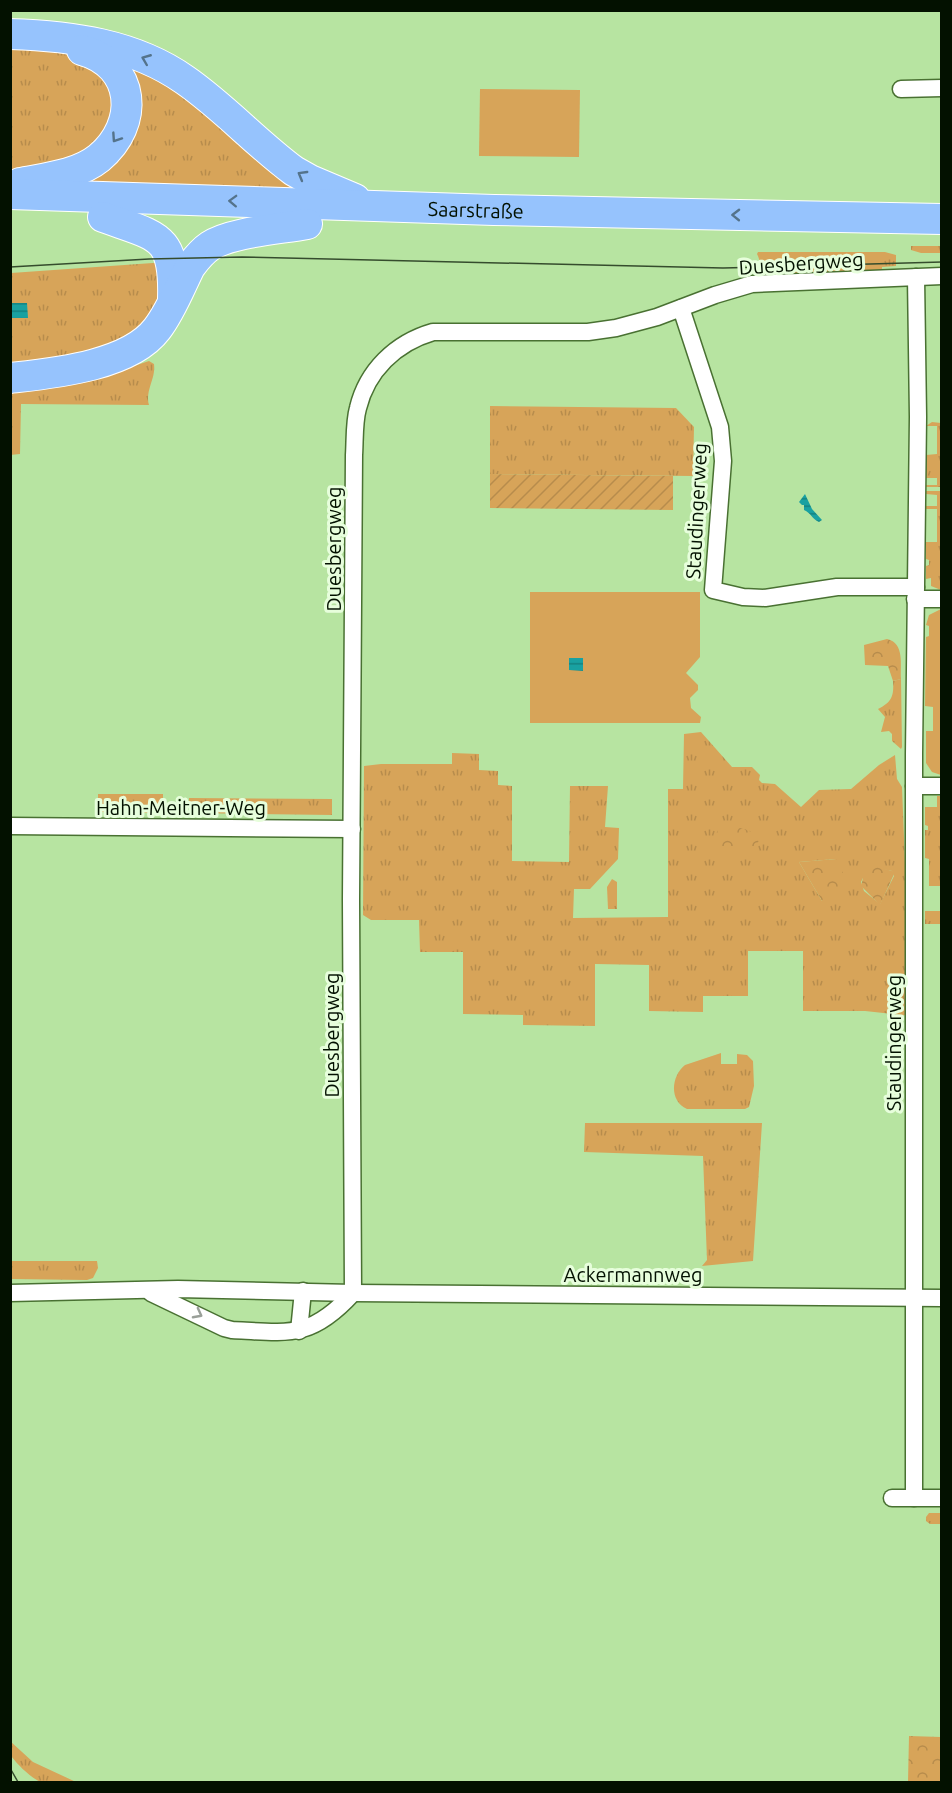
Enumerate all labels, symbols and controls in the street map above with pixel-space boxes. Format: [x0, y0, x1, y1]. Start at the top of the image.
one-way arrow [142, 54, 153, 66]
one-way arrow [112, 131, 123, 142]
one-way arrow [298, 171, 308, 182]
one-way arrow [228, 195, 237, 208]
street label: Saarstraße [427, 196, 524, 222]
one-way arrow [732, 209, 741, 222]
street label: Duesbergweg [738, 247, 864, 279]
street label: Staudingerweg [681, 442, 711, 580]
street label: Duesbergweg [322, 486, 345, 612]
street label: Hahn-Meitner-Weg [96, 796, 266, 819]
street label: Duesbergweg [320, 972, 343, 1098]
street label: Staudingerweg [882, 975, 905, 1111]
street label: Ackermannweg [563, 1263, 703, 1286]
one-way arrow [192, 1307, 203, 1319]

